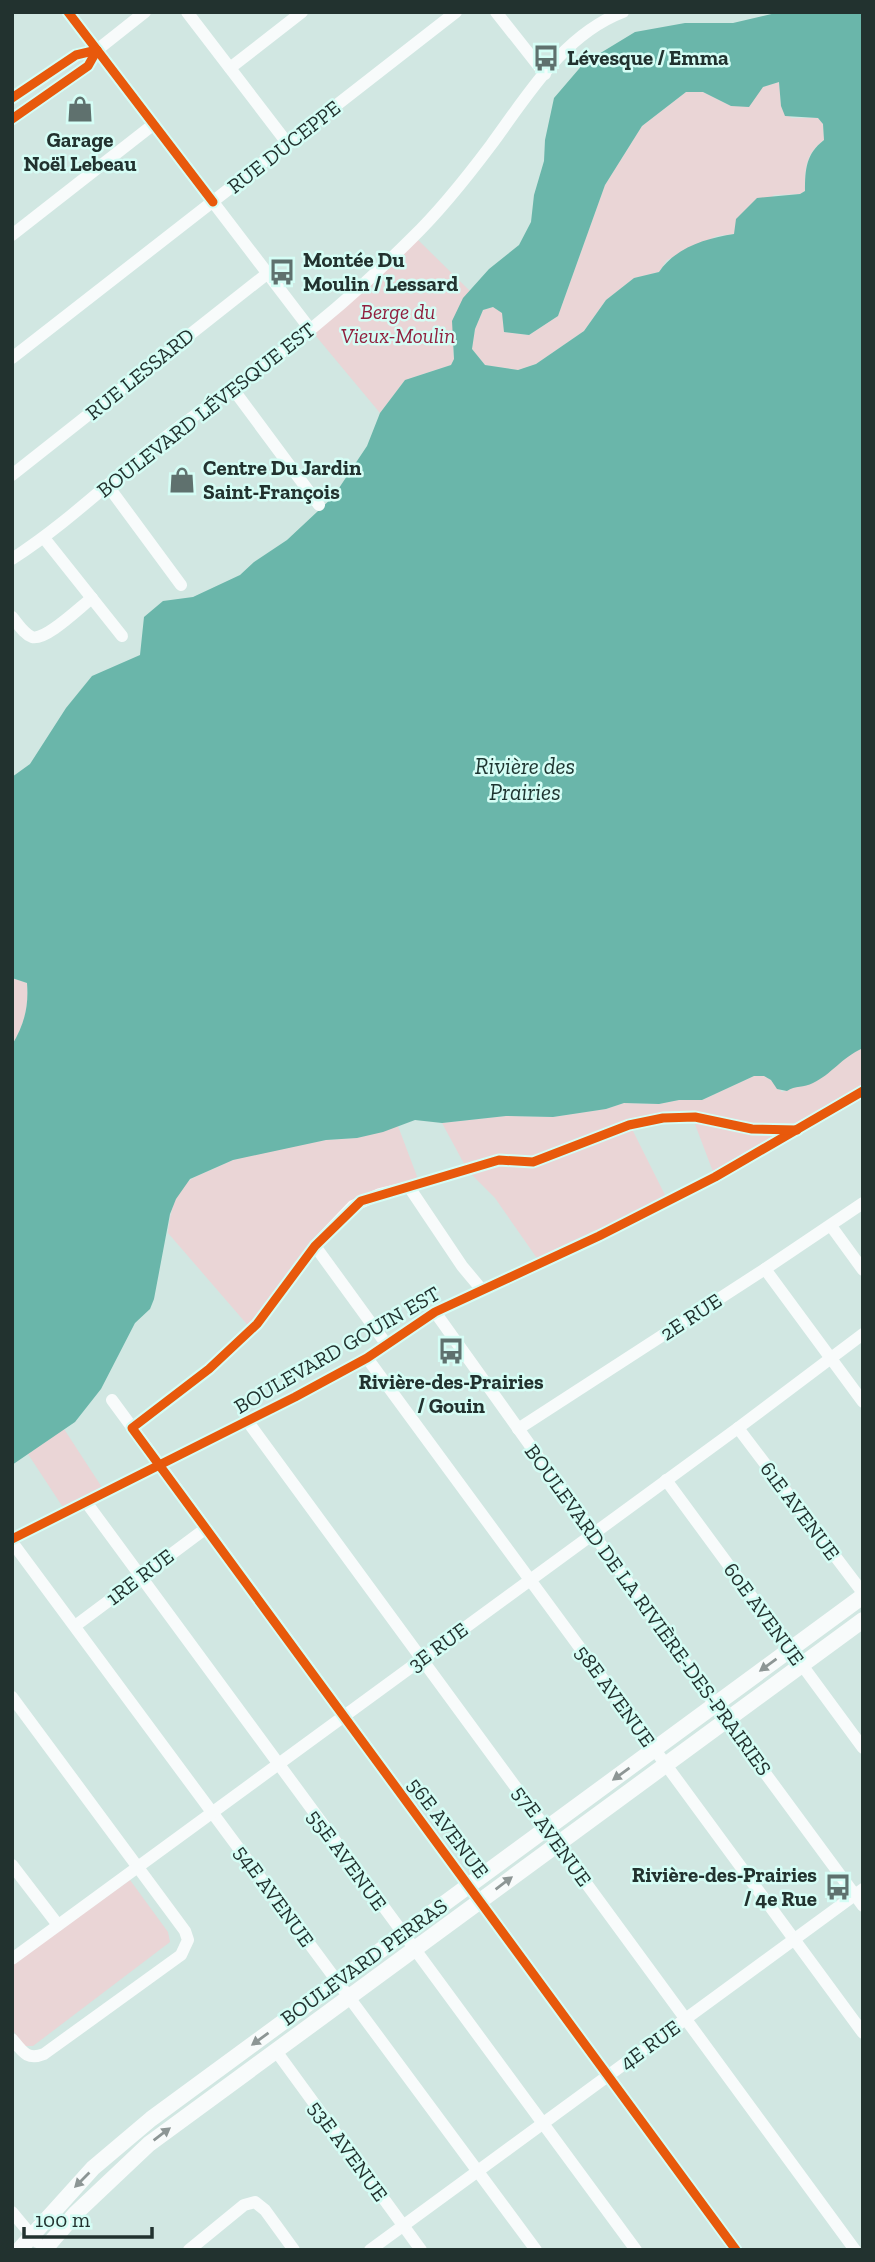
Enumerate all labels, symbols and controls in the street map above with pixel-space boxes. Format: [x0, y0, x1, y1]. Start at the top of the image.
bus stop icon: Lévesque / Emma [531, 43, 561, 73]
place label: Lévesque / Emma [567, 45, 729, 70]
shop icon: Garage Noël Lebeau [65, 94, 95, 124]
street label: RUE DUCEPPE [222, 95, 345, 198]
place label: Garage Noël Lebeau [24, 127, 136, 176]
place label: Montée Du Moulin / Lessard [303, 247, 458, 296]
bus stop icon: Montée Du Moulin / Lessard [267, 257, 297, 287]
park label: Berge du Vieux-Moulin [341, 299, 455, 348]
street label: BOULEVARD LÉVESQUE EST [92, 317, 320, 503]
street label: RUE LESSARD [81, 322, 199, 425]
place label: Centre Du Jardin Saint-François [203, 455, 362, 504]
shop icon: Centre Du Jardin Saint-François [167, 465, 197, 495]
water label: Rivière des Prairies [475, 752, 575, 806]
street label: BOULEVARD GOUIN EST [229, 1280, 444, 1419]
street label: 2E RUE [655, 1288, 726, 1346]
bus stop icon: Rivière-des-Prairies / Gouin [436, 1336, 466, 1366]
place label: Rivière-des-Prairies / Gouin [358, 1369, 544, 1418]
street label: BOULEVARD DE LA RIVIÈRE-DES-PRAIRIES [520, 1439, 777, 1780]
street label: 61E AVENUE [755, 1457, 846, 1565]
street label: 1RE RUE [101, 1543, 178, 1610]
street label: 60E AVENUE [719, 1557, 810, 1670]
street label: 3E RUE [403, 1617, 472, 1677]
street label: 58E AVENUE [570, 1640, 661, 1751]
one-way arrow [759, 1658, 777, 1672]
one-way arrow [612, 1767, 630, 1781]
street label: 56E AVENUE [402, 1772, 494, 1883]
street label: 57E AVENUE [508, 1781, 597, 1891]
street label: 55E AVENUE [302, 1804, 393, 1915]
street label: 54E AVENUE [229, 1840, 320, 1951]
place label: Rivière-des-Prairies / 4e Rue [632, 1862, 817, 1911]
bus stop icon: Rivière-des-Prairies / 4e Rue [823, 1872, 853, 1902]
one-way arrow [495, 1877, 513, 1891]
street label: BOULEVARD PERRAS [275, 1893, 452, 2030]
street label: 4E RUE [615, 2014, 685, 2075]
one-way arrow [251, 2032, 269, 2046]
street label: 53E AVENUE [303, 2095, 393, 2206]
one-way arrow [153, 2126, 171, 2141]
one-way arrow [74, 2171, 90, 2188]
scale bar [24, 2196, 152, 2240]
text: 100 m [35, 2207, 90, 2232]

